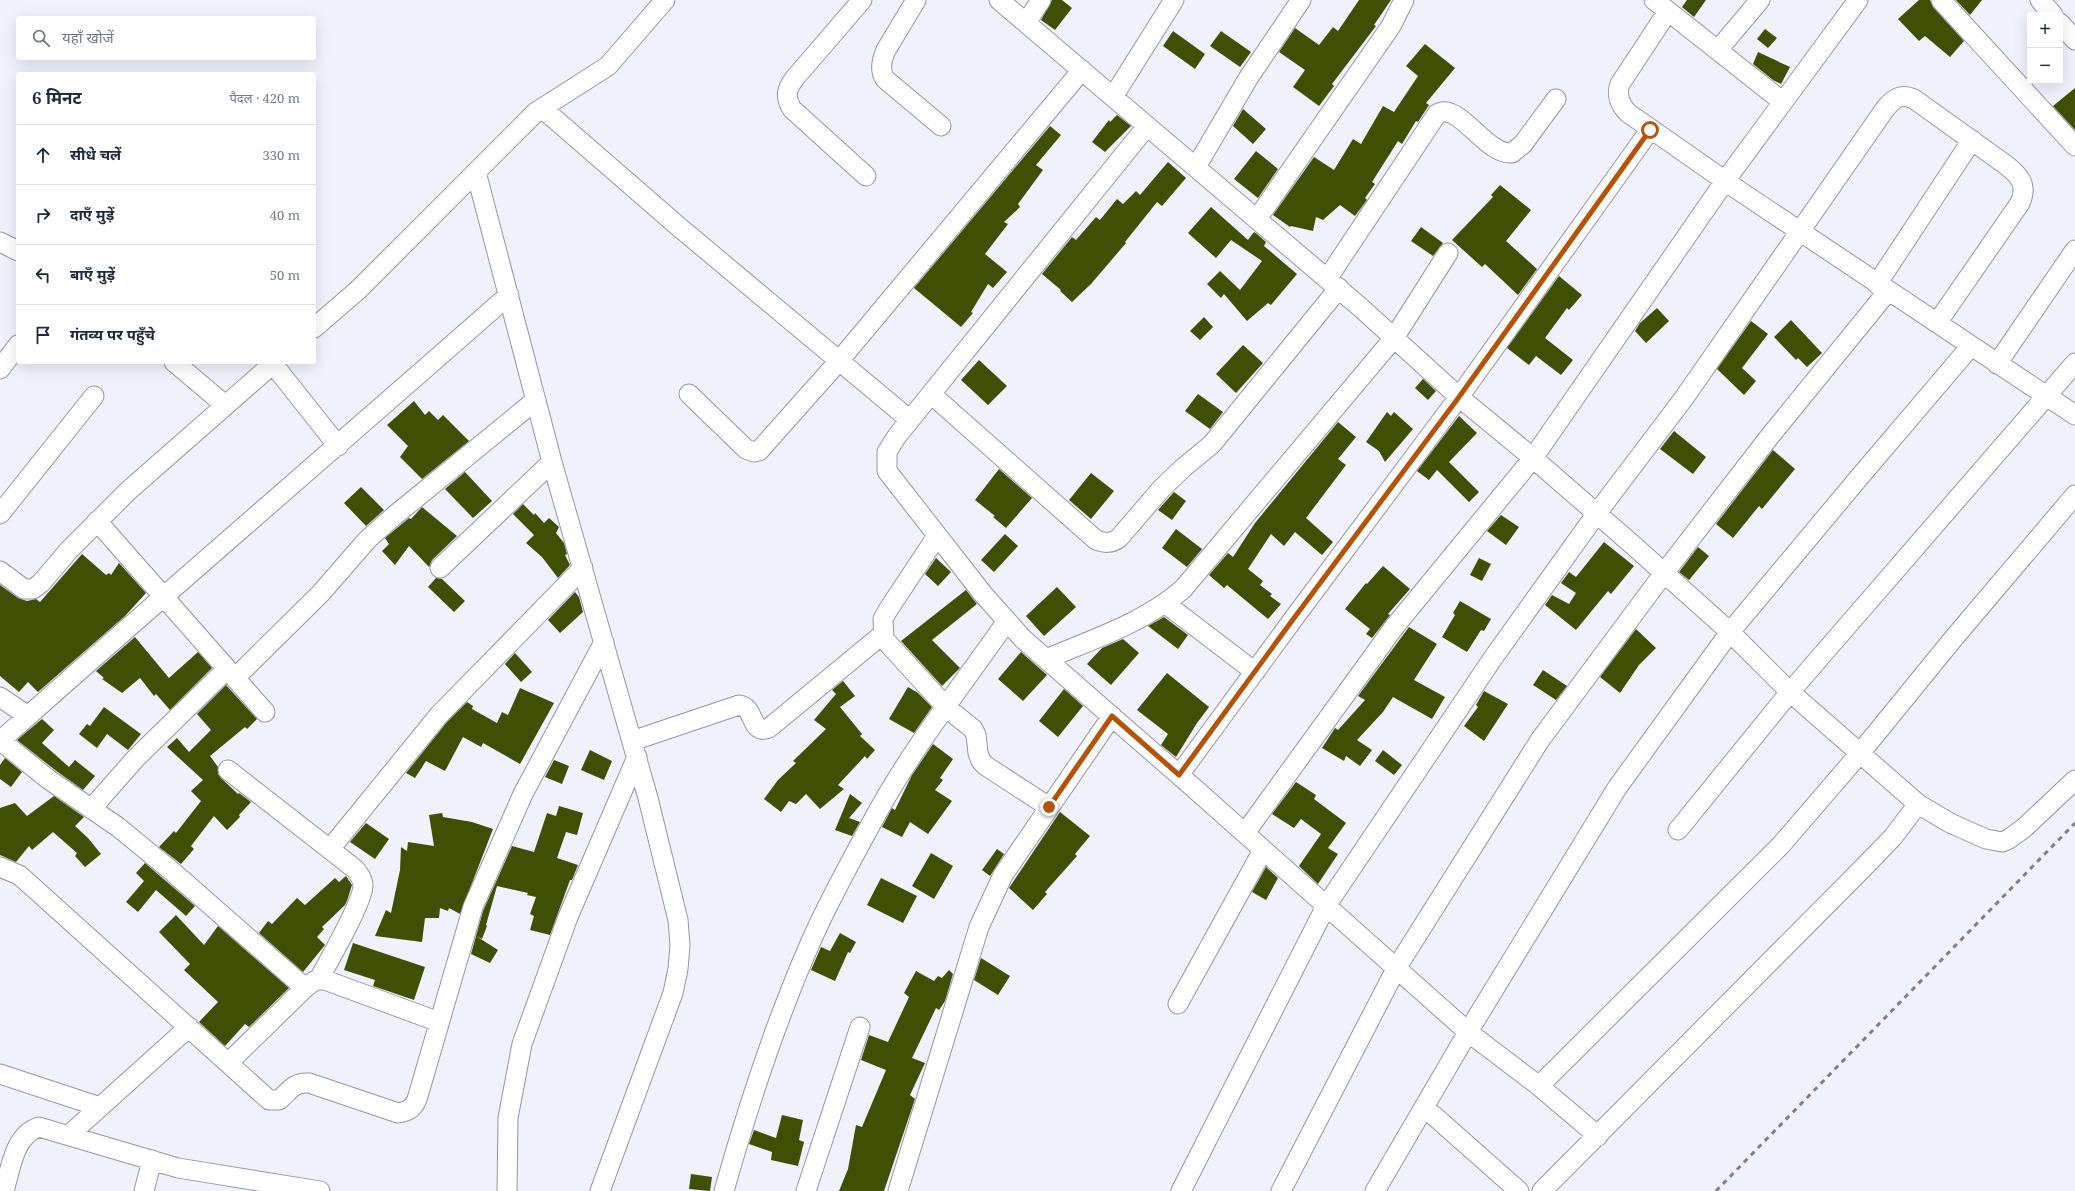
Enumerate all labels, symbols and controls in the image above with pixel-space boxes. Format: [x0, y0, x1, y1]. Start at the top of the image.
map controls [2027, 12, 2063, 84]
button: + [2027, 12, 2063, 48]
search box [16, 16, 316, 60]
icon: search [30, 27, 52, 49]
text: यहाँ खोजें [62, 27, 114, 47]
button: − [2027, 48, 2063, 84]
text: 6 मिनट [32, 86, 82, 109]
text: पैदल · 420 m [229, 89, 300, 107]
route start [1641, 121, 1659, 139]
icon: ahead [32, 144, 54, 166]
text: सीधे चलें [70, 144, 121, 164]
text: 330 m [263, 146, 300, 164]
icon: right [32, 204, 54, 226]
text: दाएँ मुड़ें [70, 204, 114, 224]
text: 40 m [270, 206, 300, 224]
icon: left [32, 264, 54, 286]
text: बाएँ मुड़ें [70, 264, 115, 284]
text: 50 m [270, 266, 300, 284]
icon: arrive [32, 324, 54, 346]
text: गंतव्य पर पहुँचे [70, 324, 155, 344]
route end [1040, 798, 1058, 816]

